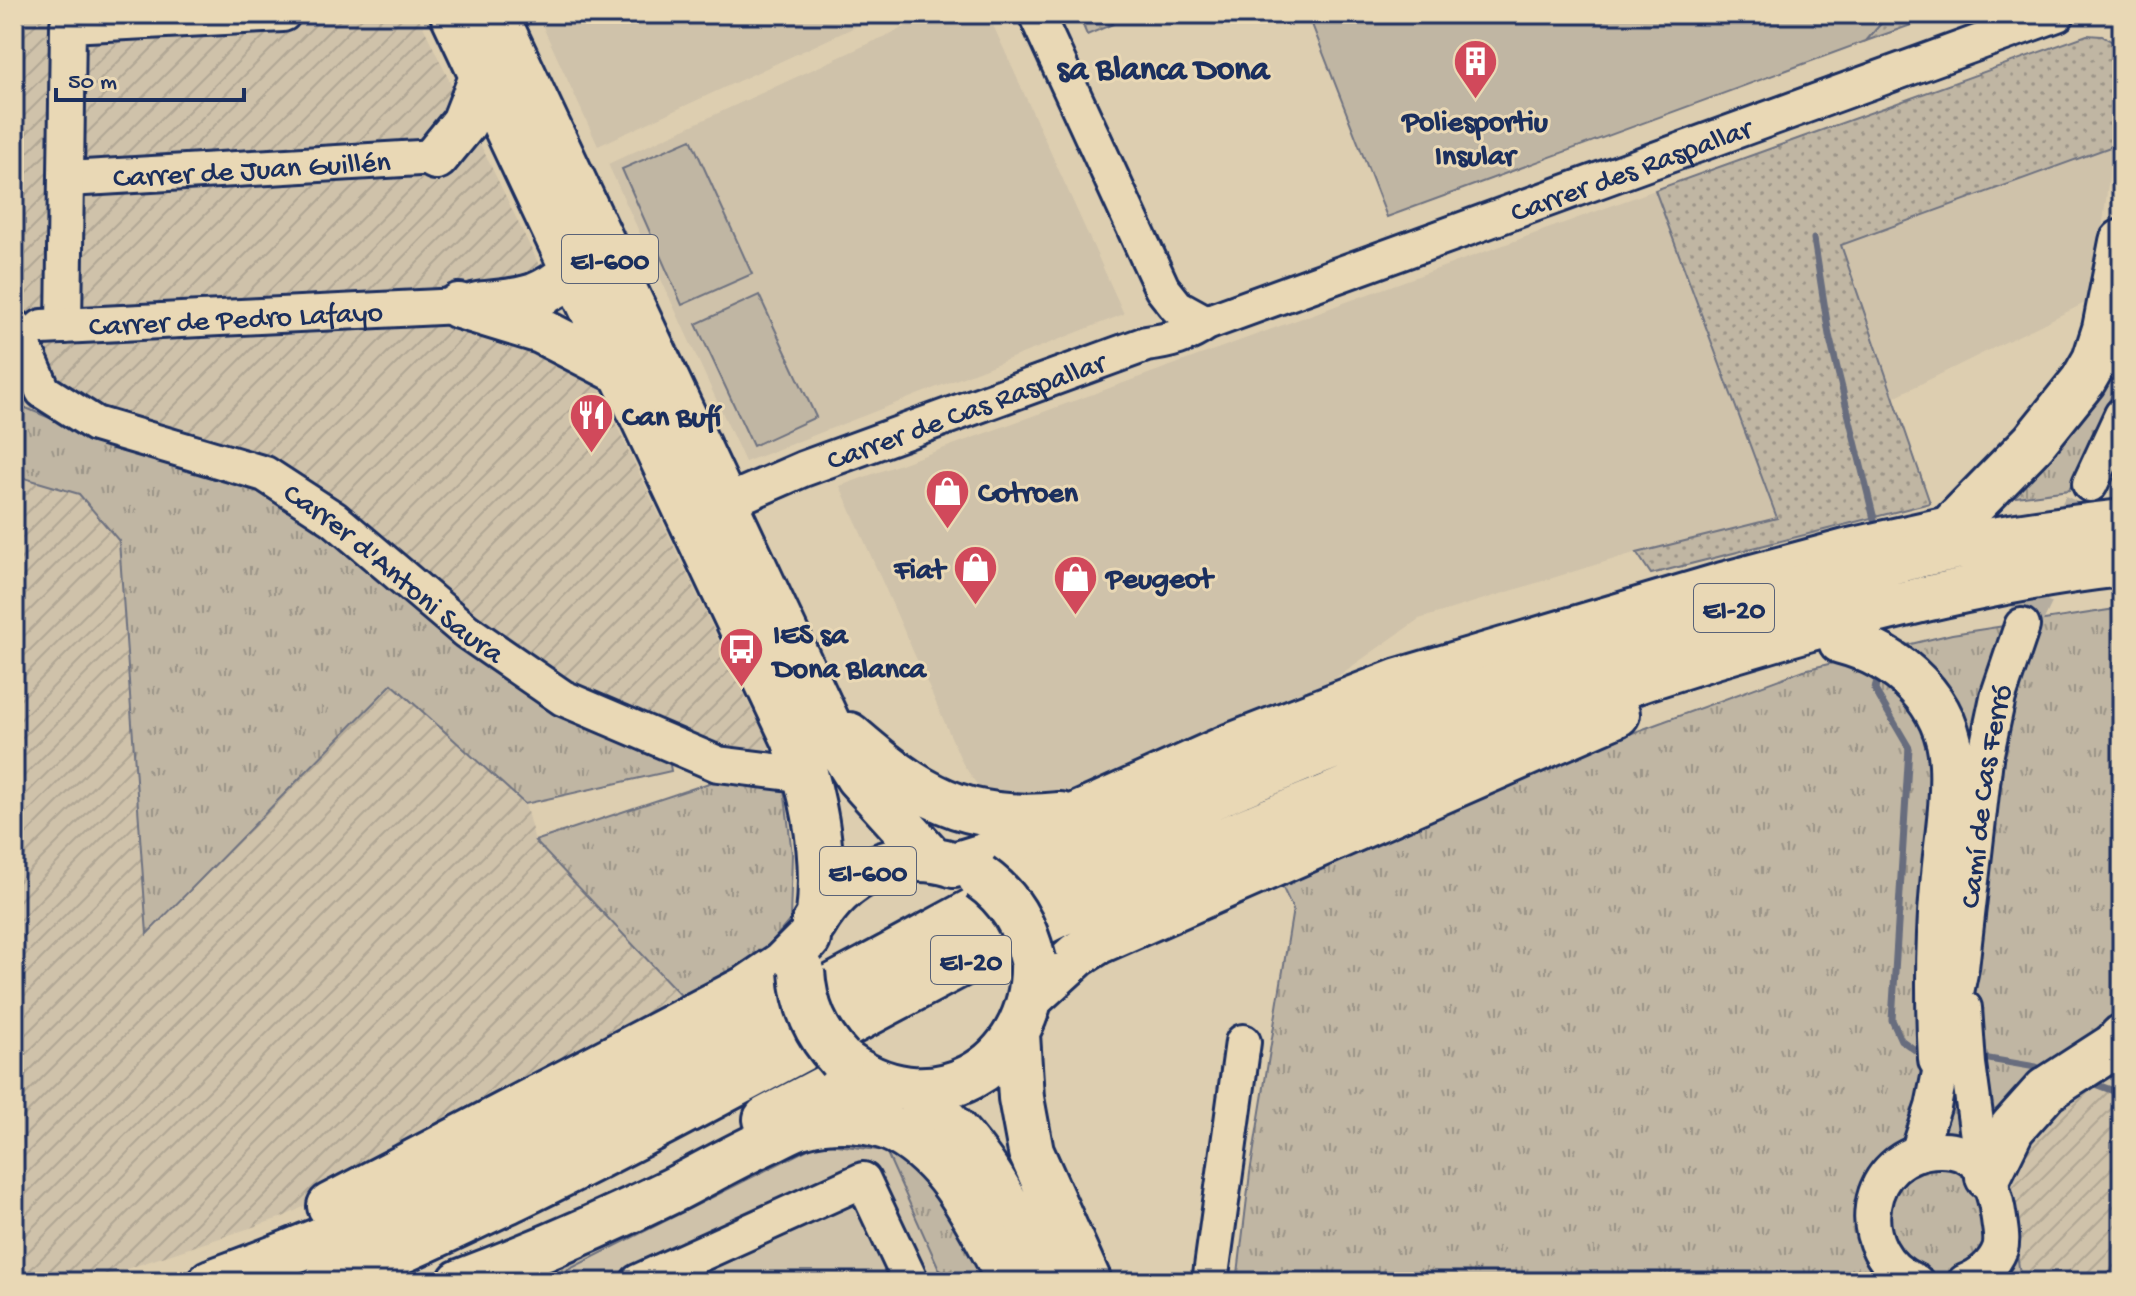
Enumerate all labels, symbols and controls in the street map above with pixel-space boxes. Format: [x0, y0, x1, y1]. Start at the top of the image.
building icon: Poliesportiu Insular [1451, 38, 1499, 101]
scale bar [56, 52, 244, 102]
district label: sa Blanca Dona [1057, 52, 1271, 92]
text: 50 m [68, 69, 117, 98]
place label: Poliesportiu Insular [1400, 107, 1549, 176]
street label: Carrer des Raspallar [1507, 113, 1760, 233]
street label: Carrer de Juan Guillén [112, 147, 392, 198]
road number: EI-600 [562, 235, 658, 283]
street label: Carrer de Pedro Lafayo [88, 297, 384, 347]
street label: Carrer de Cas Raspallar [823, 346, 1113, 481]
restaurant icon: Can Bufí [567, 391, 615, 454]
place label: Can Bufí [622, 402, 723, 437]
shop icon: Cotroen [923, 467, 971, 530]
street label: Carrer d'Antoni Saura [275, 478, 510, 674]
place label: Cotroen [978, 478, 1079, 513]
shop icon: Fiat [952, 544, 1000, 607]
shop icon: Peugeot [1051, 553, 1099, 616]
place label: Fiat [893, 555, 948, 590]
place label: Peugeot [1104, 564, 1215, 599]
road number: EI-20 [1694, 584, 1774, 632]
place label: IES sa Dona Blanca [770, 620, 927, 689]
bus stop icon: IES sa Dona Blanca [718, 626, 766, 689]
street label: Camí de Cas Ferró [1955, 680, 2023, 910]
road number: EI-600 [820, 847, 916, 895]
road number: EI-20 [931, 936, 1011, 984]

